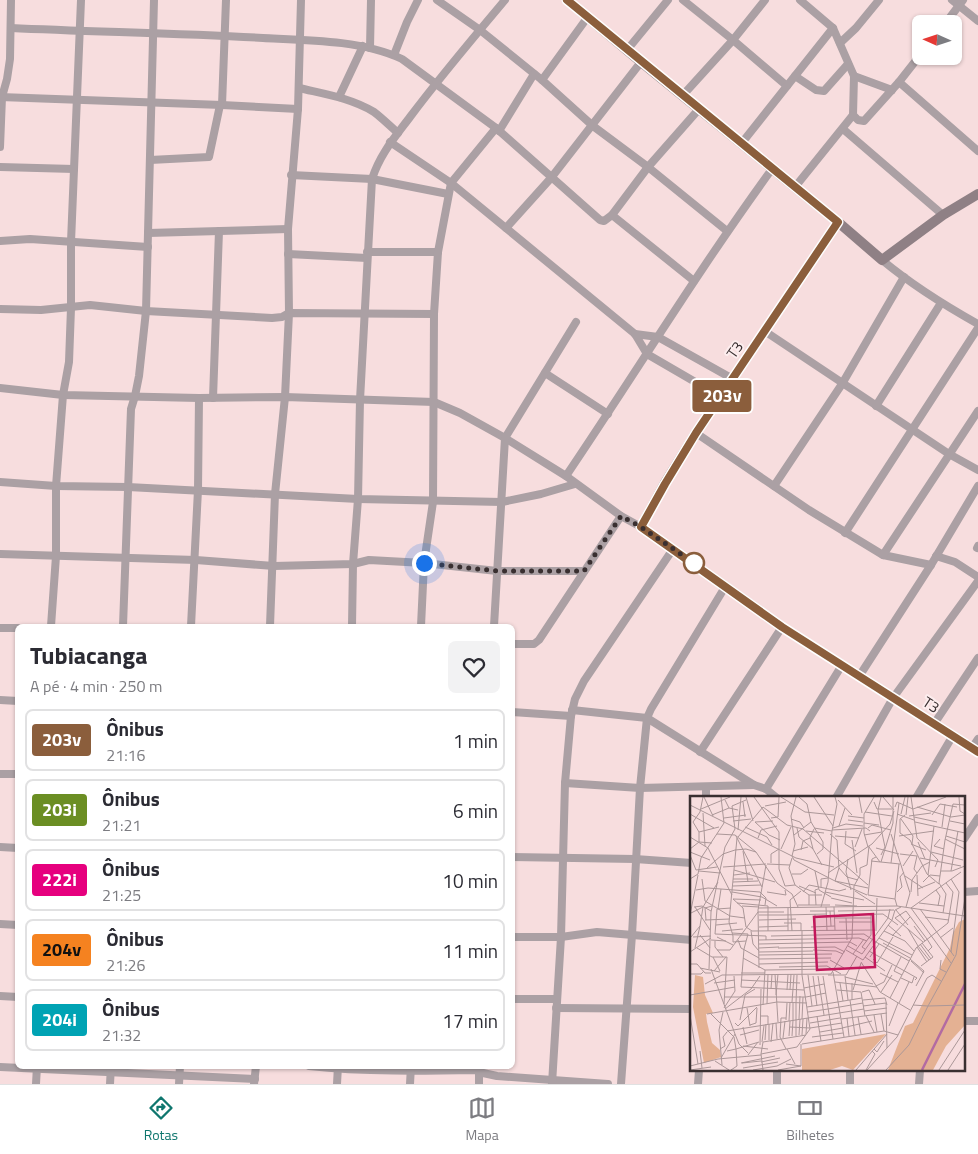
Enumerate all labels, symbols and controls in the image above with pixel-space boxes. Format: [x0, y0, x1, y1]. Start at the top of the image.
north arrow [912, 15, 962, 65]
map controls [912, 15, 962, 65]
street label: T3 [720, 336, 749, 363]
line badge: 203v [687, 380, 757, 412]
text: 203v [702, 382, 742, 409]
your location [412, 551, 437, 576]
unlabelled marker [683, 552, 705, 574]
text: Tubiacanga [30, 637, 147, 673]
button: heart [448, 641, 500, 693]
text: A pé · 4 min · 250 m [30, 674, 162, 698]
street label: T3 [918, 690, 944, 719]
text: Ônibus [106, 714, 164, 743]
text: 203v [42, 726, 81, 753]
text: 1 min [453, 726, 498, 755]
text: 21:16 [106, 743, 146, 767]
text: Ônibus [102, 784, 160, 813]
text: 203i [42, 796, 77, 823]
text: 6 min [453, 796, 498, 825]
inset map [690, 796, 966, 1072]
text: 21:21 [102, 813, 141, 837]
text: Ônibus [102, 854, 160, 883]
text: 222i [42, 866, 77, 893]
text: 10 min [442, 866, 498, 895]
text: 21:25 [102, 883, 141, 907]
text: Ônibus [106, 924, 164, 953]
text: 204v [42, 936, 81, 963]
text: 11 min [442, 936, 498, 965]
text: 21:26 [106, 953, 146, 977]
text: Ônibus [102, 994, 160, 1023]
text: 204i [42, 1006, 77, 1033]
text: 17 min [442, 1006, 498, 1035]
text: 21:32 [102, 1023, 141, 1047]
tab: Rotas [144, 1094, 178, 1145]
tab: Mapa [466, 1094, 499, 1145]
tab: Bilhetes [786, 1094, 834, 1145]

